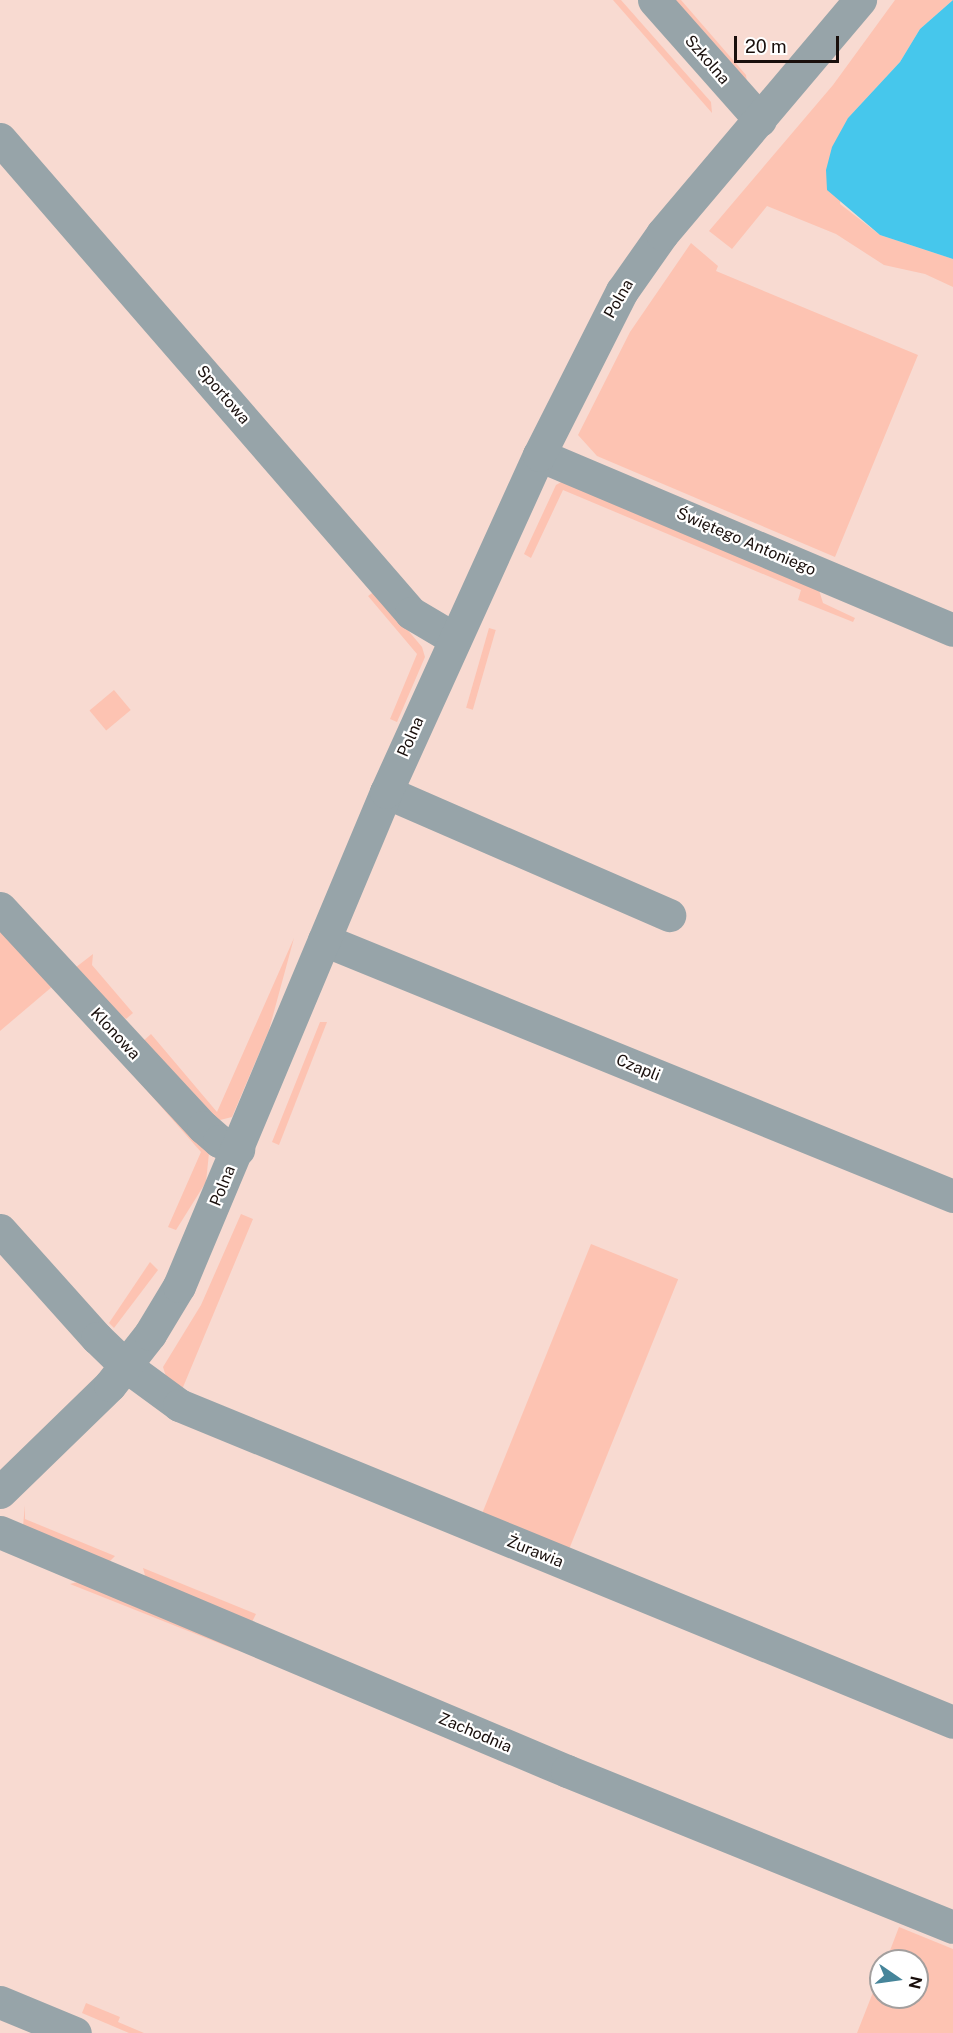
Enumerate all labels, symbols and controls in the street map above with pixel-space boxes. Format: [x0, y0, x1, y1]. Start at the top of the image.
scale bar [737, 24, 842, 62]
street label: Szkolna [680, 32, 734, 88]
text: 20 m [745, 36, 787, 57]
street label: Polna [600, 276, 638, 322]
street label: Sportowa [192, 362, 254, 428]
street label: Świętego Antoniego [673, 504, 819, 580]
street label: Polna [394, 714, 428, 760]
street label: Klonowa [86, 1004, 144, 1064]
street label: Czapli [613, 1051, 663, 1085]
street label: Polna [206, 1163, 240, 1209]
street label: Żurawia [504, 1532, 566, 1572]
street label: Zachodnia [435, 1709, 515, 1757]
north arrow [869, 1949, 929, 2009]
text: N [904, 1974, 926, 1991]

